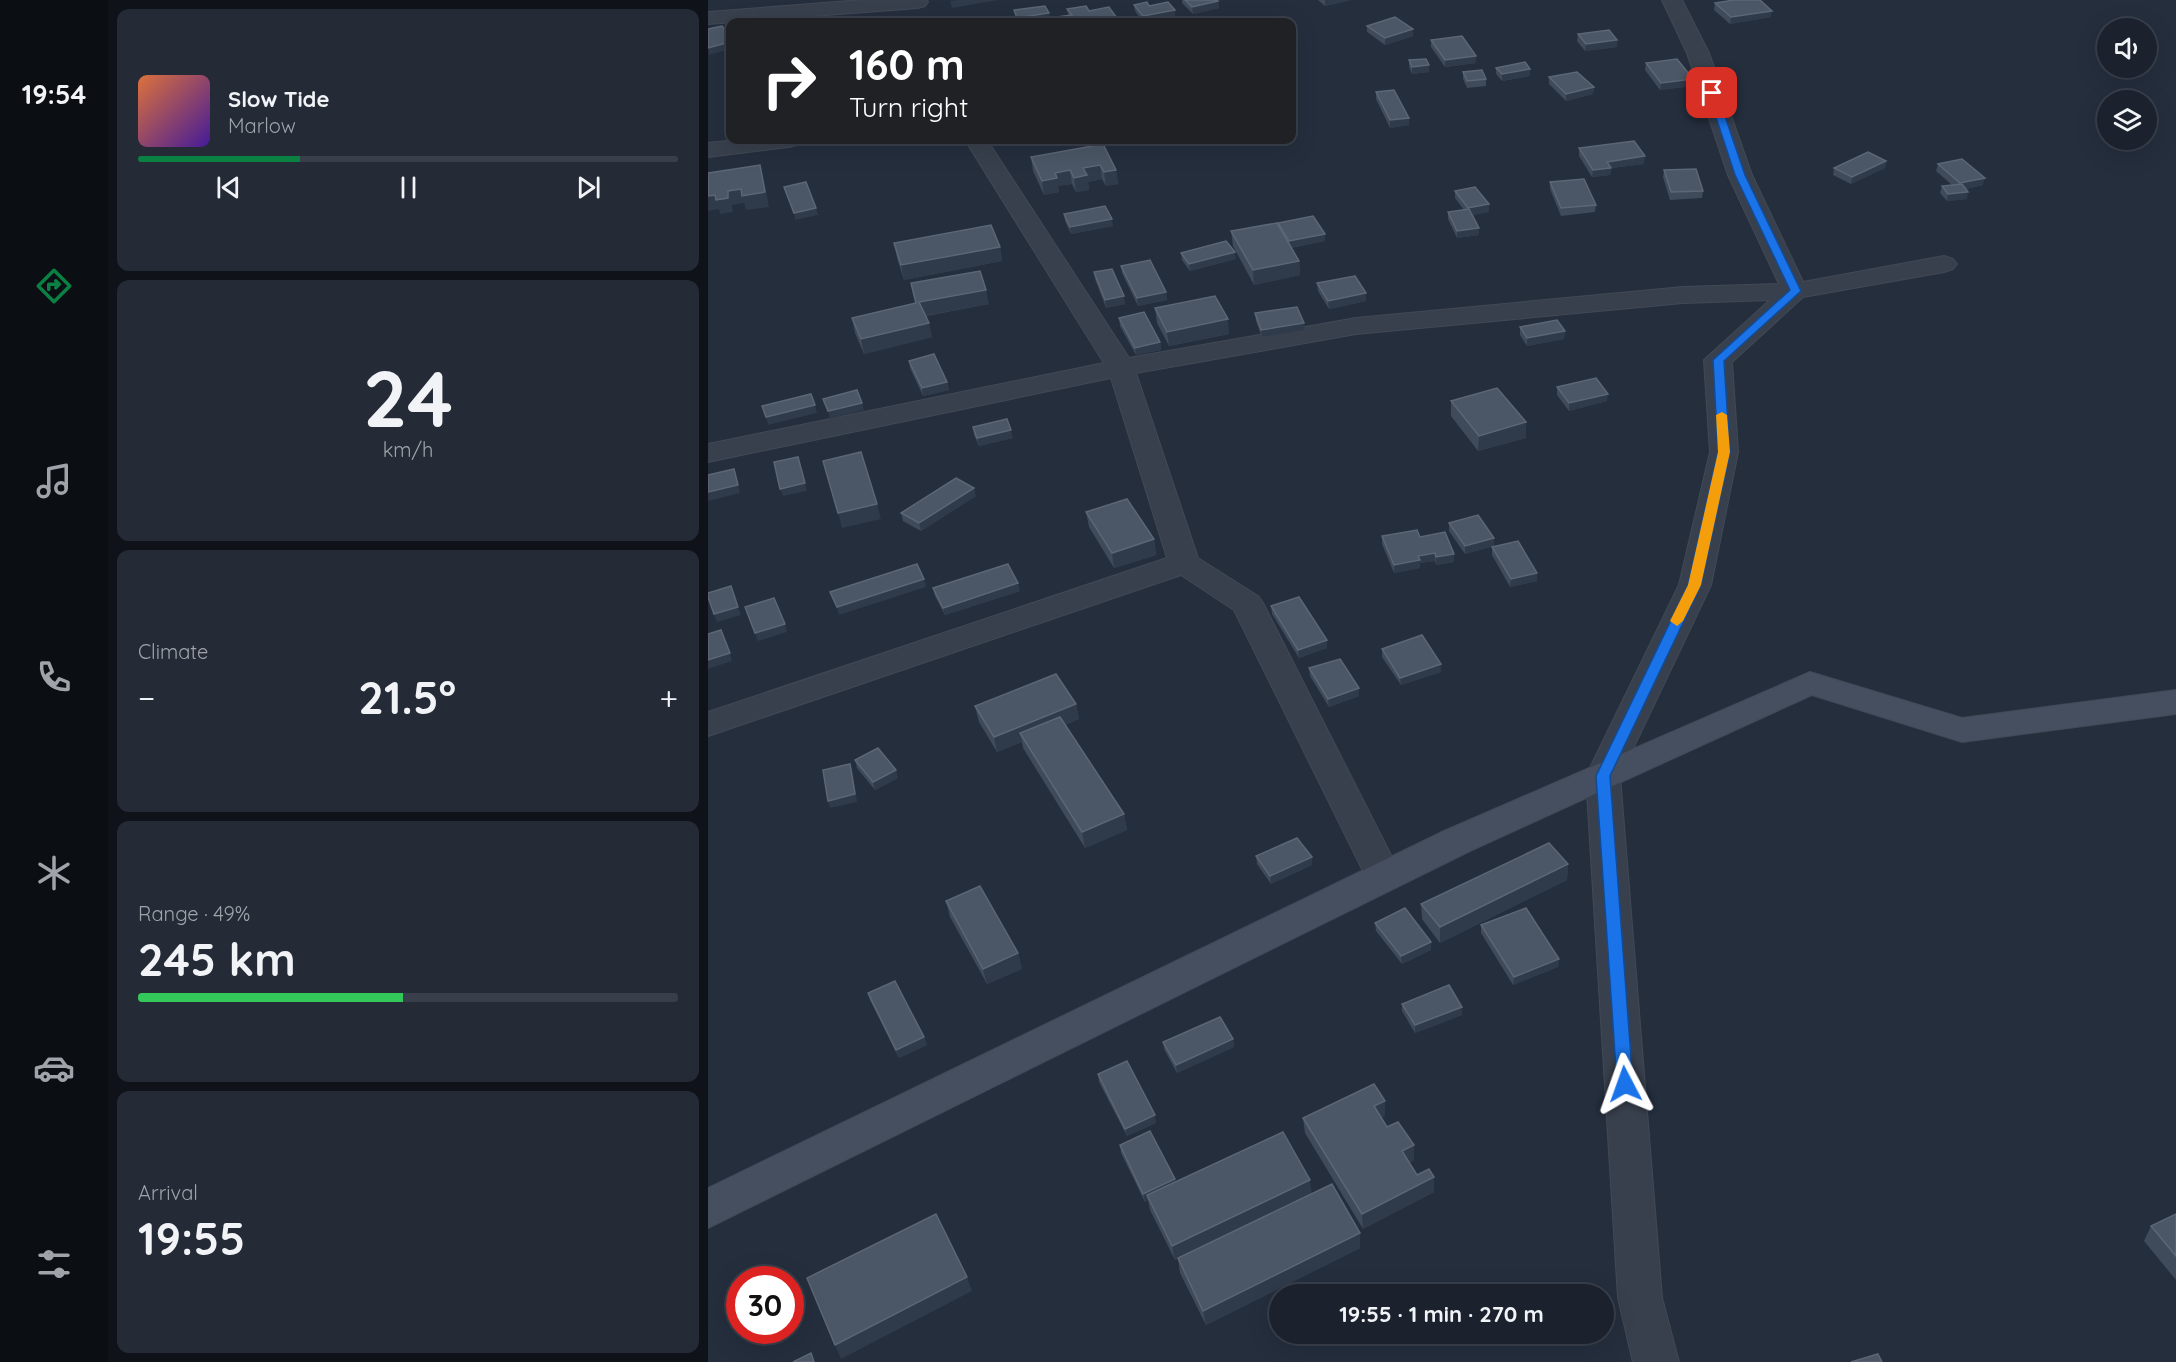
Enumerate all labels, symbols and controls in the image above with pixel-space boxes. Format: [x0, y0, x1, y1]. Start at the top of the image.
map controls [2097, 18, 2157, 150]
button: sound [2097, 18, 2157, 78]
text: 160 m [849, 38, 965, 91]
icon: right [750, 42, 828, 120]
pin [1686, 67, 1737, 118]
icon: arrive [1695, 76, 1728, 109]
text: 19:54 [22, 77, 86, 111]
text: Slow Tide [228, 85, 329, 113]
text: Turn right [849, 90, 968, 124]
button: layers [2097, 90, 2157, 150]
text: Marlow [228, 113, 296, 138]
icon: previous [212, 171, 245, 204]
icon: pause [392, 171, 425, 204]
icon: next [572, 171, 605, 204]
icon: directions [33, 265, 75, 307]
text: 24 [363, 349, 453, 447]
text: km/h [383, 437, 433, 462]
icon: music [33, 460, 75, 502]
text: Climate [138, 639, 208, 664]
icon: phone [33, 656, 75, 698]
text: 21.5° [358, 669, 456, 725]
text: − [138, 677, 155, 718]
text: + [659, 677, 678, 718]
icon: climate [33, 852, 75, 894]
text: Range · 49% [138, 901, 250, 926]
text: 245 km [138, 931, 296, 987]
icon: car [33, 1047, 75, 1089]
position arrow [1593, 1052, 1657, 1116]
text: Arrival [138, 1180, 198, 1205]
text: 19:55 [138, 1210, 245, 1266]
icon: filters [33, 1243, 75, 1285]
speed limit sign: 30 [726, 1266, 804, 1344]
text: 19:55 · 1 min · 270 m [1339, 1300, 1544, 1328]

